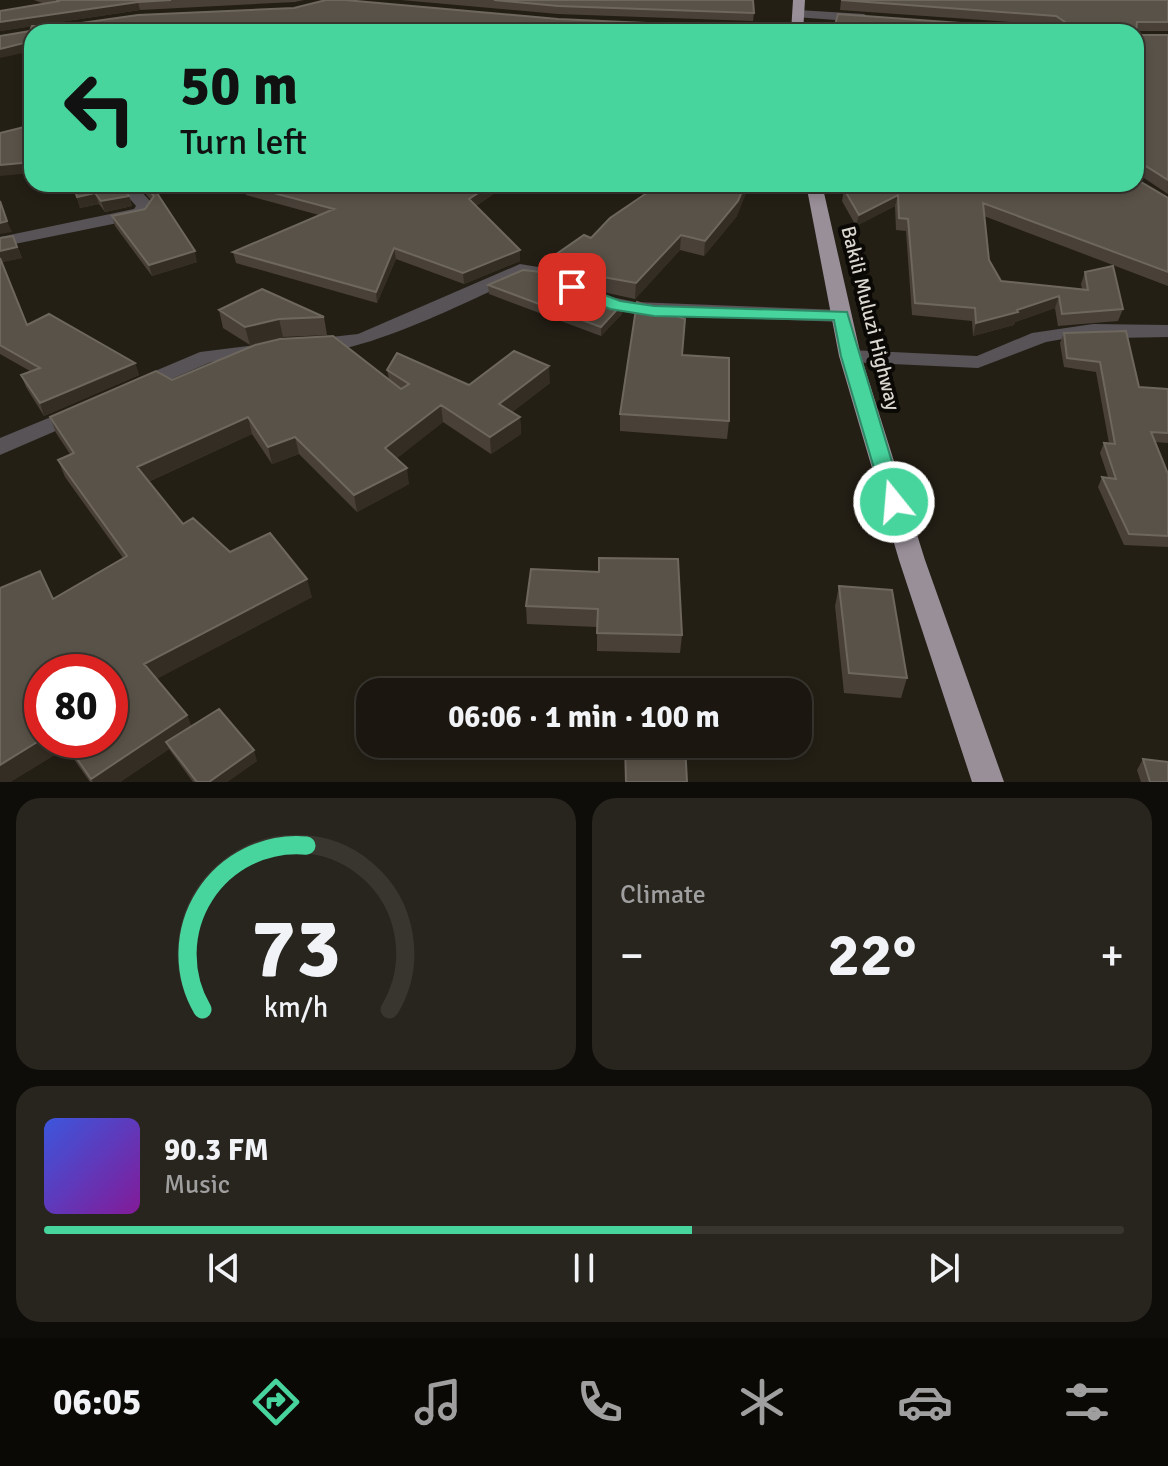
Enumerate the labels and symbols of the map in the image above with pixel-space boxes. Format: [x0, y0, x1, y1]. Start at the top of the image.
street label: Bakili Muluzi Highway [836, 223, 906, 414]
pin [538, 253, 606, 321]
position arrow [852, 460, 936, 544]
speed limit sign: 80 [24, 654, 128, 758]

